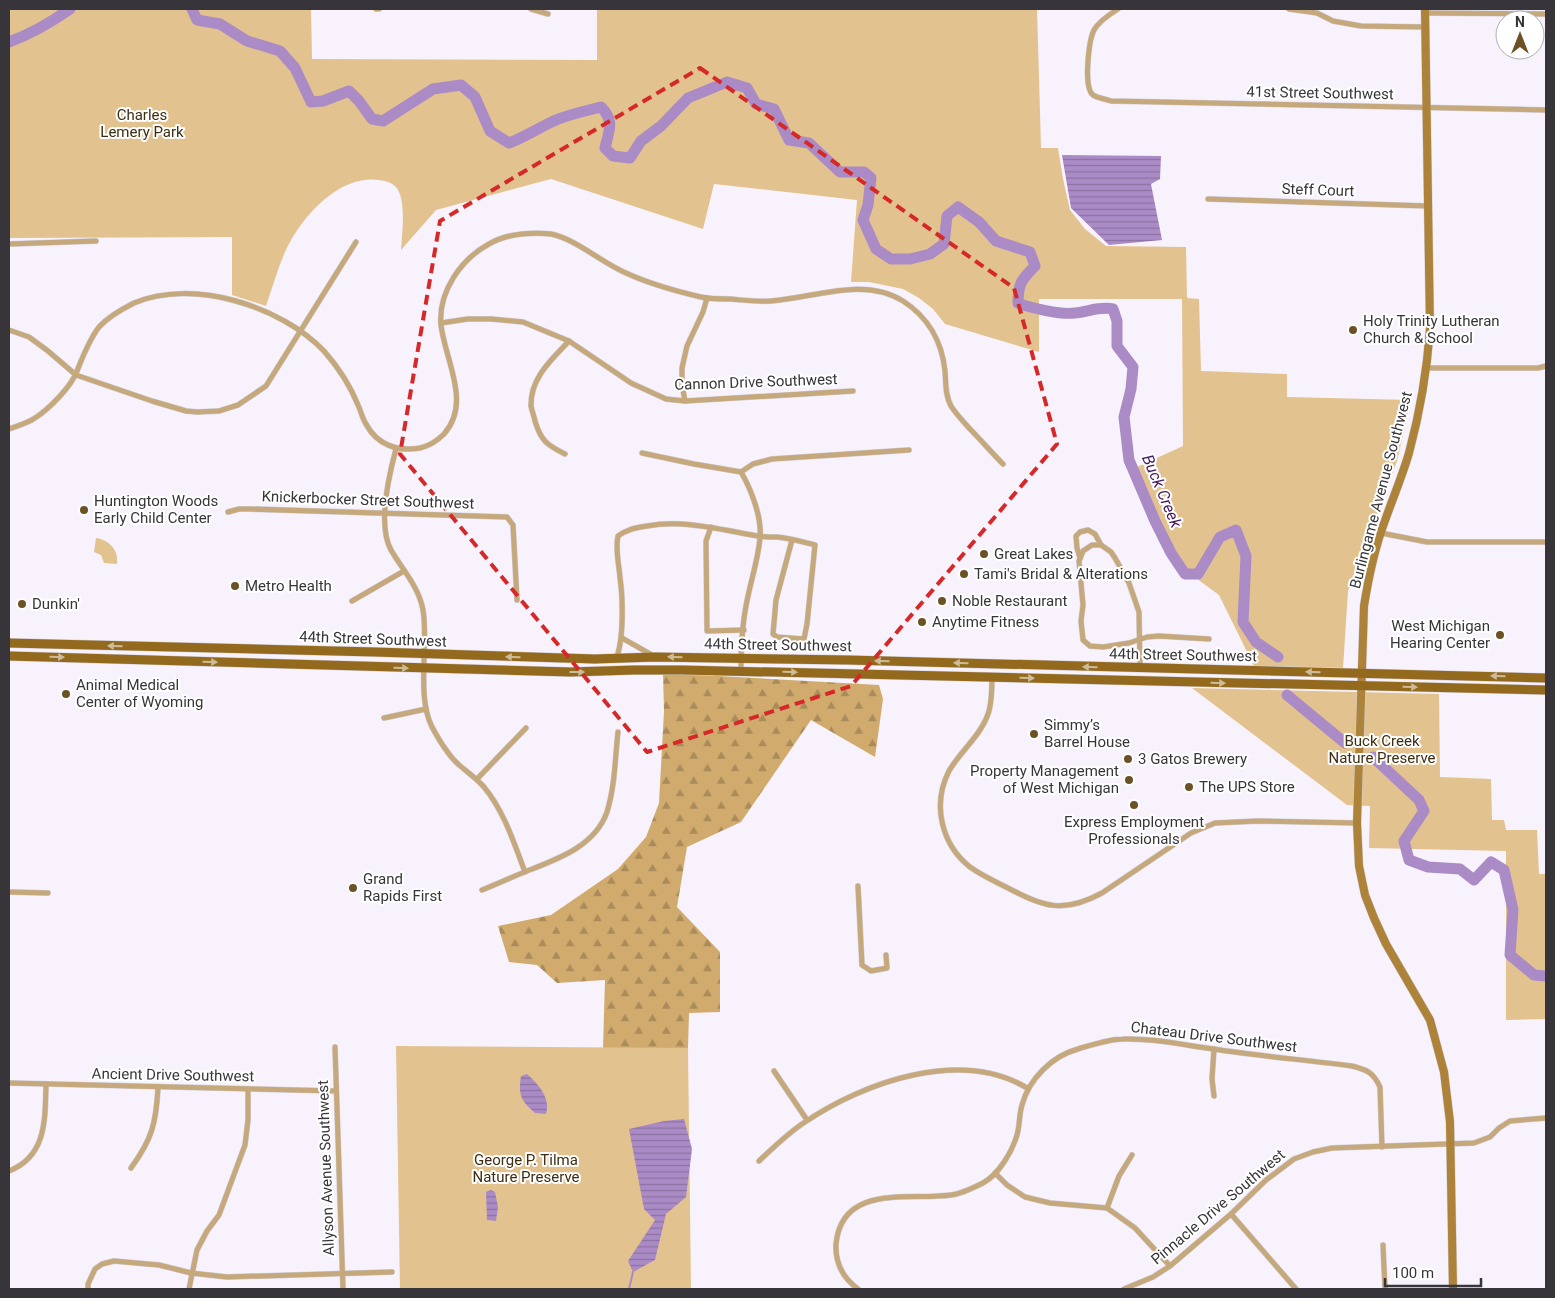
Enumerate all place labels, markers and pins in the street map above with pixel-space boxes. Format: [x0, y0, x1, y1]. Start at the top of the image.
place label: Holy Trinity Lutheran Church & School [1363, 312, 1500, 347]
marker: Holy Trinity Lutheran Church & School [1347, 324, 1359, 336]
place label: Huntington Woods Early Child Center [94, 492, 218, 527]
marker: Huntington Woods Early Child Center [78, 504, 90, 516]
place label: Great Lakes [994, 545, 1073, 563]
marker: Great Lakes [978, 548, 990, 560]
place label: Tami's Bridal & Alterations [974, 565, 1148, 583]
marker: Tami's Bridal & Alterations [958, 568, 970, 580]
place label: Metro Health [245, 577, 332, 595]
marker: Metro Health [229, 580, 241, 592]
place label: Noble Restaurant [952, 592, 1068, 610]
place label: Dunkin' [32, 595, 80, 613]
marker: Noble Restaurant [936, 595, 948, 607]
marker: Dunkin' [16, 598, 28, 610]
place label: Anytime Fitness [932, 613, 1039, 631]
marker: Anytime Fitness [916, 616, 928, 628]
place label: West Michigan Hearing Center [1390, 617, 1490, 652]
marker: West Michigan Hearing Center [1494, 629, 1506, 641]
place label: Animal Medical Center of Wyoming [76, 676, 204, 711]
marker: Animal Medical Center of Wyoming [60, 688, 72, 700]
place label: Simmy’s Barrel House [1044, 716, 1130, 751]
marker: Simmy’s Barrel House [1028, 728, 1040, 740]
place label: 3 Gatos Brewery [1138, 750, 1247, 768]
marker: 3 Gatos Brewery [1122, 753, 1134, 765]
place label: Property Management of West Michigan [970, 762, 1119, 797]
marker: Property Management of West Michigan [1123, 774, 1135, 786]
place label: The UPS Store [1199, 778, 1295, 796]
marker: The UPS Store [1183, 781, 1195, 793]
marker: Express Employment Professionals [1128, 799, 1140, 811]
place label: Express Employment Professionals [1064, 813, 1204, 848]
place label: Grand Rapids First [363, 870, 442, 905]
marker: Grand Rapids First [347, 882, 359, 894]

